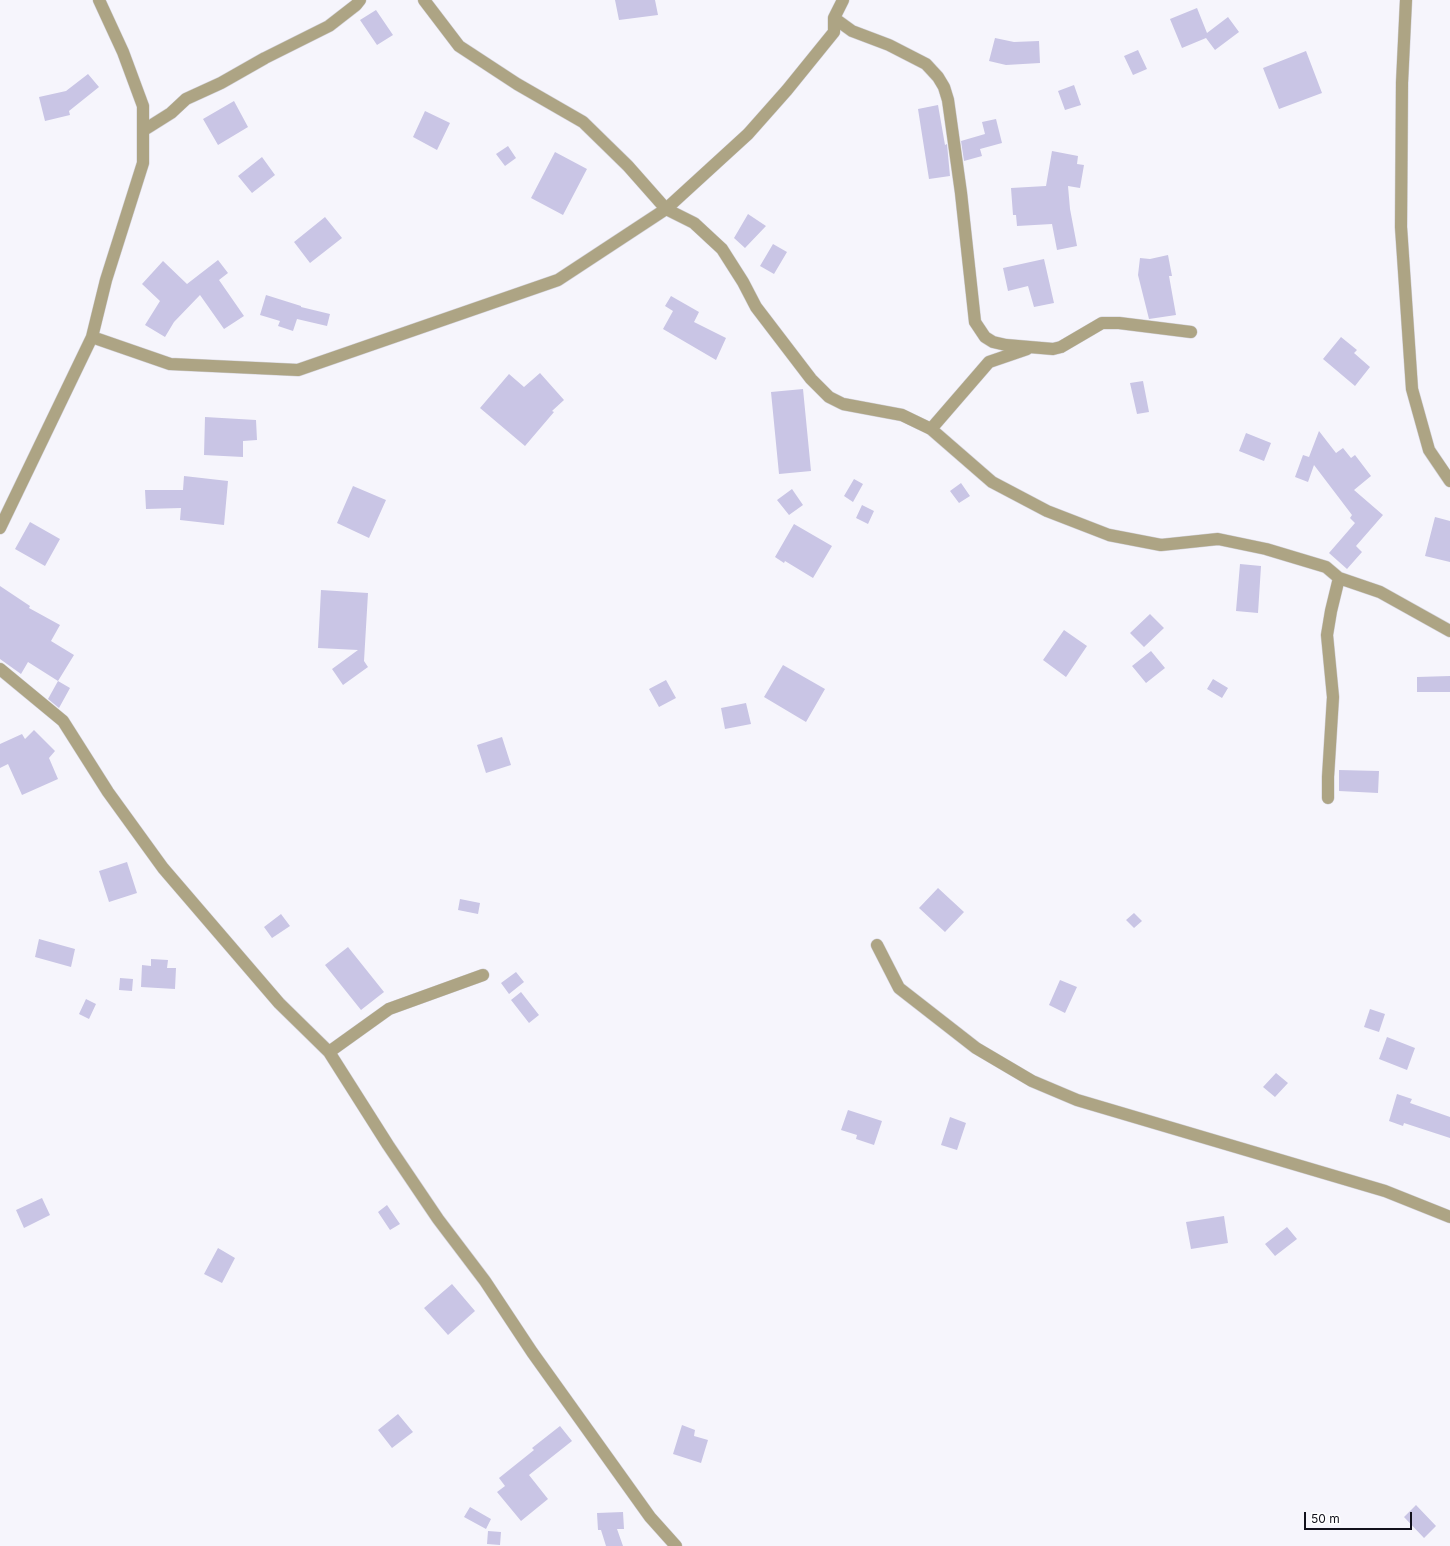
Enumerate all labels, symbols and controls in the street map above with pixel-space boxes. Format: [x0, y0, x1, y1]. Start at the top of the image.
scale bar [1306, 1504, 1414, 1530]
text: 50 m [1311, 1511, 1340, 1526]

